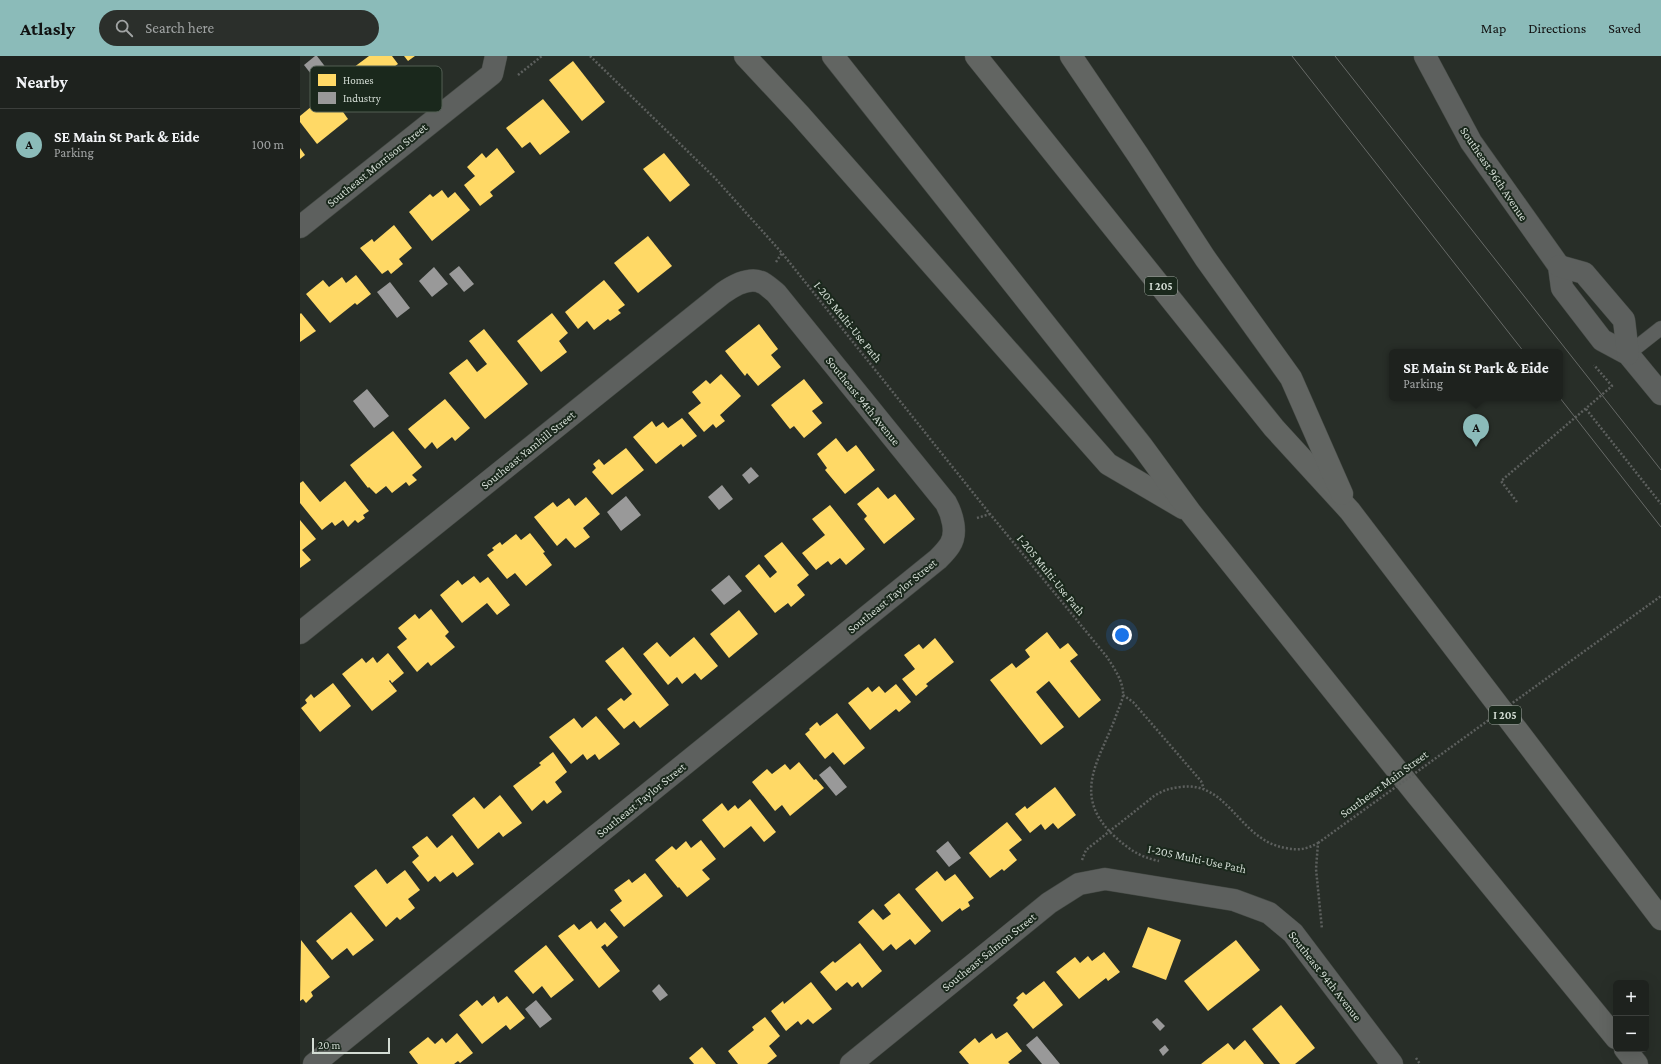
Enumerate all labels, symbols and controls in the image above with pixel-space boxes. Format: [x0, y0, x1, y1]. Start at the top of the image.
search box [99, 10, 379, 46]
icon: search [113, 17, 135, 39]
text: Atlasly [20, 18, 75, 39]
text: Search here [145, 20, 214, 36]
text: Map [1481, 20, 1506, 36]
text: Directions [1528, 20, 1586, 36]
text: Saved [1608, 20, 1641, 36]
legend [310, 66, 442, 112]
text: Nearby [16, 73, 68, 92]
text: Homes [343, 74, 374, 86]
text: Industry [343, 92, 382, 105]
street label: Southeast Morrison Street [324, 120, 431, 210]
street label: Southeast 96th Avenue [1457, 124, 1531, 224]
text: SE Main St Park & Eide [54, 129, 199, 145]
text: A [25, 137, 33, 152]
text: 100 m [252, 137, 284, 152]
text: Parking [54, 145, 94, 160]
road number: I 205 [1145, 277, 1177, 295]
street label: I-205 Multi-Use Path [811, 279, 885, 366]
popup [1389, 349, 1563, 401]
street label: Southeast 94th Avenue [823, 354, 903, 448]
text: SE Main St Park & Eide [1403, 360, 1549, 376]
text: Parking [1403, 376, 1443, 391]
street label: Southeast Yamhill Street [478, 407, 579, 492]
pin: A [1463, 414, 1489, 447]
street label: I-205 Multi-Use Path [1014, 532, 1088, 619]
street label: Southeast Taylor Street [844, 555, 940, 636]
your location [1112, 625, 1132, 645]
road number: I 205 [1489, 706, 1521, 724]
street label: Southeast Main Street [1337, 747, 1432, 821]
street label: Southeast Taylor Street [593, 759, 689, 840]
street label: I-205 Multi-Use Path [1146, 842, 1248, 876]
street label: Southeast Salmon Street [939, 909, 1040, 994]
street label: Southeast 94th Avenue [1286, 928, 1364, 1024]
map controls [1613, 980, 1649, 1052]
button: + [1613, 980, 1649, 1016]
button: − [1613, 1016, 1649, 1052]
scale bar [312, 1036, 390, 1055]
text: 20 m [318, 1039, 340, 1051]

